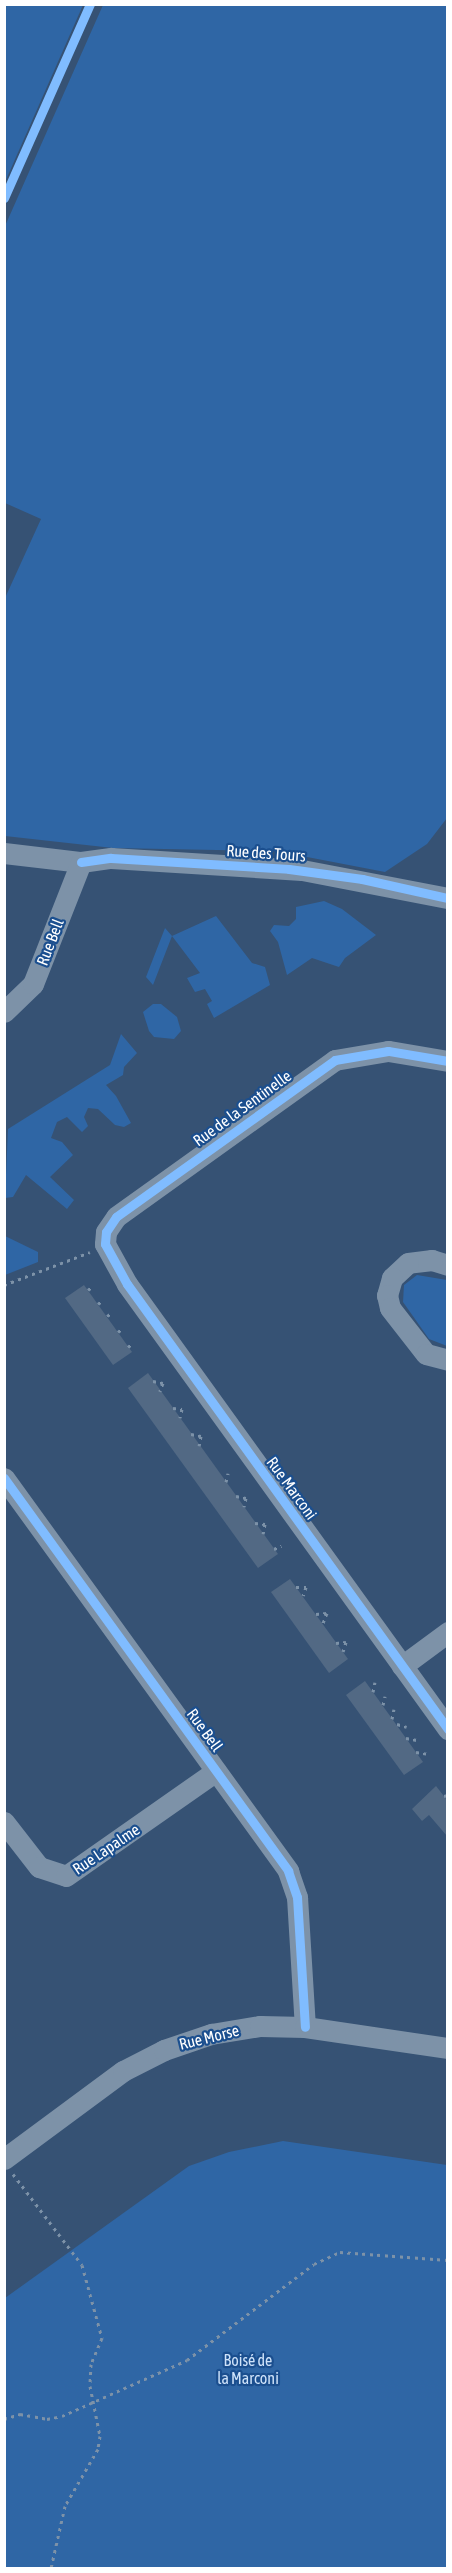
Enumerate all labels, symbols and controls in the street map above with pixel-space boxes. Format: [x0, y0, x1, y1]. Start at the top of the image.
street label: Rue des Tours [226, 841, 306, 865]
street label: Rue Bell [32, 916, 68, 968]
street label: Rue de la Sentinelle [189, 1066, 295, 1150]
street label: Rue Marconi [263, 1453, 321, 1523]
street label: Rue Bell [183, 1705, 227, 1755]
street label: Rue Lapalme [69, 1820, 143, 1878]
street label: Rue Morse [177, 2020, 241, 2054]
park label: Boisé de la Marconi [217, 2350, 279, 2388]

